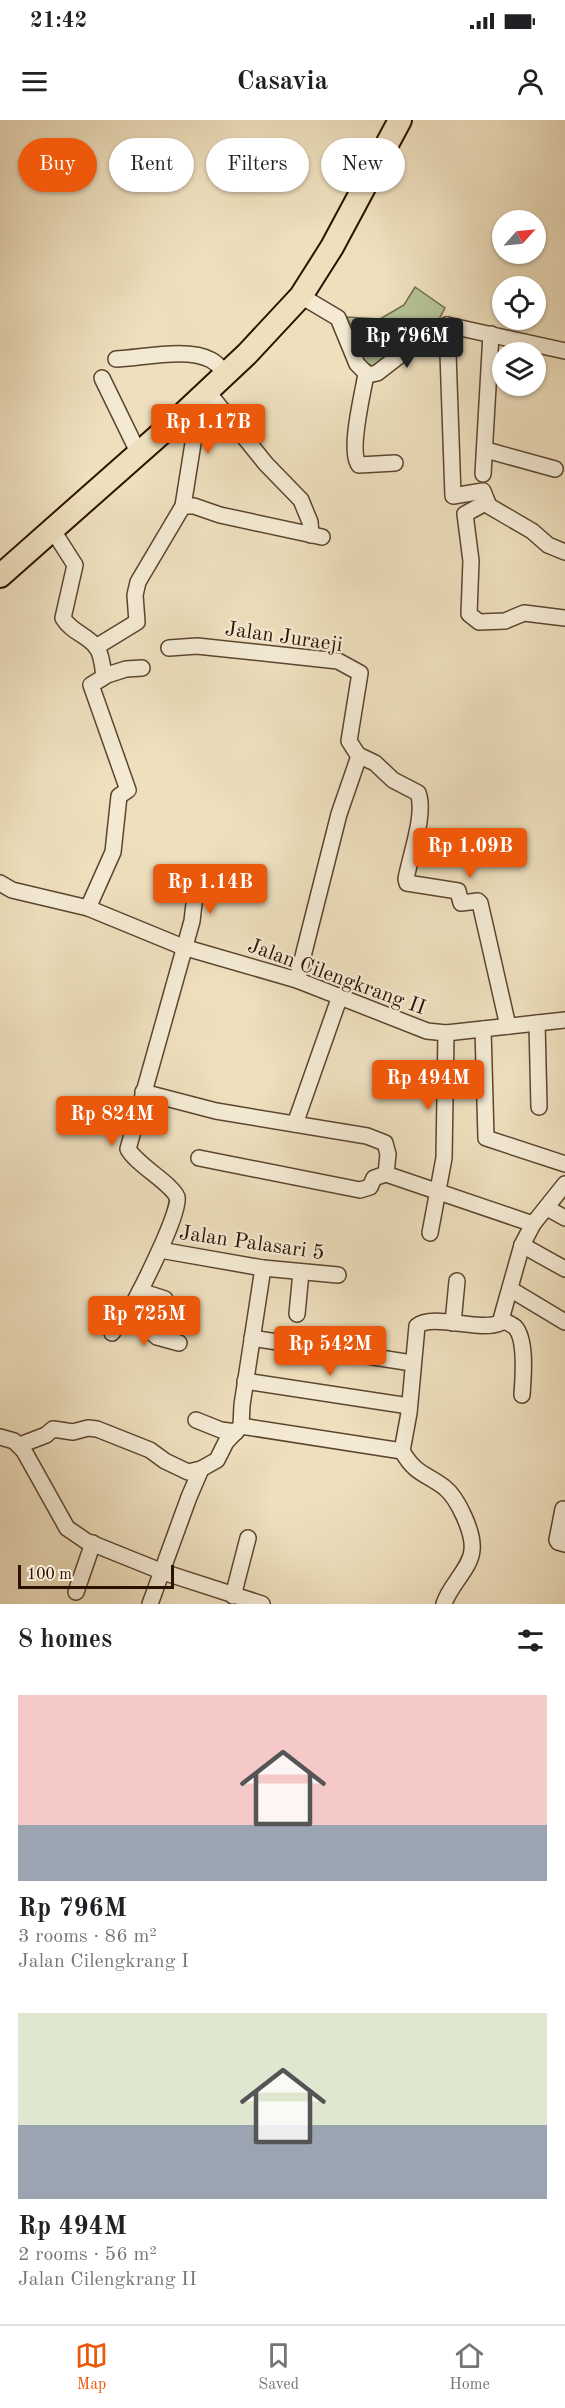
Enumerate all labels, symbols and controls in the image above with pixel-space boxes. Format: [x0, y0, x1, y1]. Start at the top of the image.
text: 21:42 [30, 10, 87, 32]
icon: menu [18, 65, 51, 98]
icon: person [514, 65, 547, 98]
text: Casavia [237, 68, 328, 95]
chip: Buy [18, 138, 97, 192]
chip: Rent [109, 138, 194, 192]
chip: Filters [206, 138, 309, 192]
chip: New [321, 138, 405, 192]
north arrow [492, 210, 546, 264]
map controls [492, 210, 546, 396]
button: locate [492, 276, 546, 330]
pin: Rp 796M [352, 318, 462, 369]
text: Rp 796M [365, 327, 449, 347]
button: layers [492, 342, 546, 396]
pin: Rp 1.17B [146, 404, 270, 455]
text: Rp 1.17B [165, 413, 251, 433]
street label: Jalan Juraeji [224, 619, 344, 656]
pin: Rp 1.09B [408, 828, 532, 879]
text: Rp 1.09B [427, 837, 513, 857]
pin: Rp 1.14B [148, 864, 272, 915]
text: Rp 1.14B [167, 873, 253, 893]
street label: Jalan Cilengkrang II [245, 935, 428, 1019]
pin: Rp 494M [373, 1060, 483, 1111]
text: Rp 494M [386, 1069, 470, 1089]
pin: Rp 824M [57, 1096, 167, 1147]
text: Rp 824M [70, 1105, 154, 1125]
street label: Jalan Palasari 5 [178, 1223, 326, 1264]
pin: Rp 725M [89, 1296, 199, 1347]
text: Rp 725M [102, 1305, 186, 1325]
pin: Rp 542M [275, 1326, 385, 1377]
text: Rp 542M [288, 1335, 372, 1355]
scale bar [18, 1562, 174, 1590]
text: 100 m [27, 1567, 72, 1583]
icon: filters [514, 1624, 547, 1657]
text: 8 homes [18, 1627, 112, 1653]
icon: home [229, 1734, 337, 1842]
text: Rp 796M [18, 1896, 127, 1922]
text: 3 rooms · 86 m² [18, 1927, 157, 1947]
text: Jalan Cilengkrang I [18, 1952, 189, 1972]
icon: home [229, 2052, 337, 2160]
text: Rp 494M [18, 2214, 127, 2240]
text: 2 rooms · 56 m² [18, 2245, 157, 2265]
text: Jalan Cilengkrang II [18, 2270, 197, 2290]
tab: Map [75, 2339, 108, 2395]
tab: Saved [258, 2339, 299, 2395]
tab: Home [449, 2339, 490, 2395]

